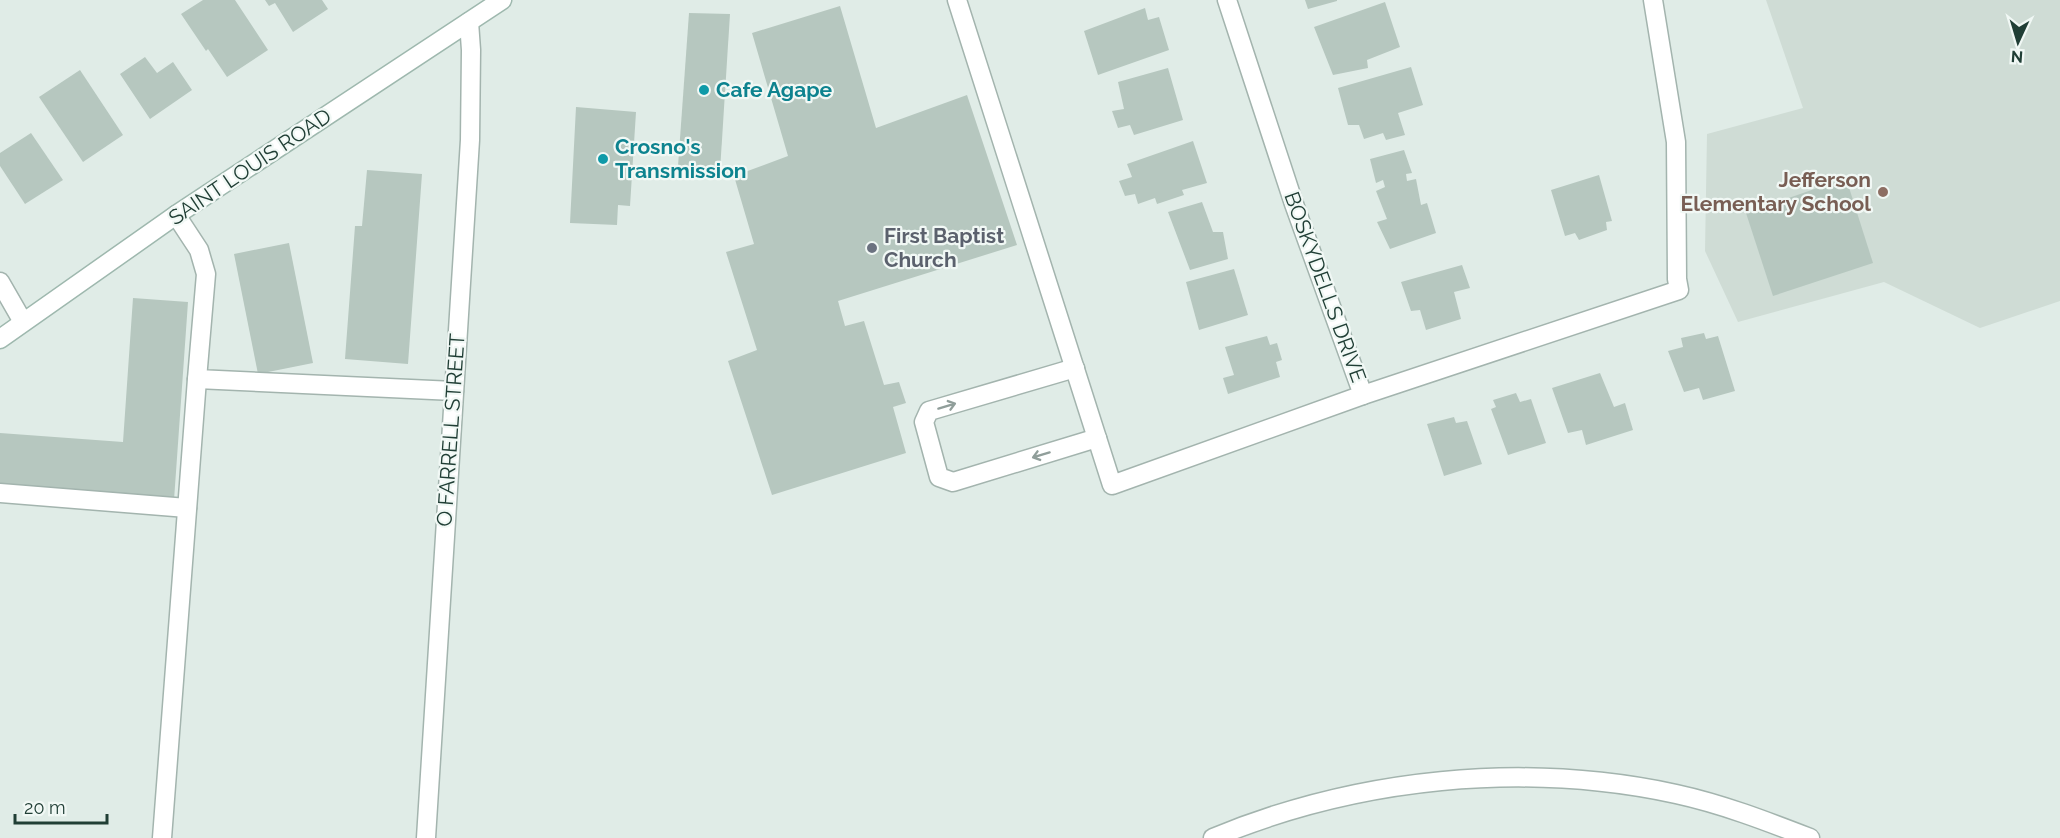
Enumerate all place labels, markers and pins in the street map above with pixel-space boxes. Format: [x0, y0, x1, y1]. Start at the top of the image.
place label: Cafe Agape [716, 77, 833, 102]
marker: Cafe Agape [697, 83, 711, 97]
place label: Crosno's Transmission [615, 134, 747, 183]
marker: Crosno's Transmission [596, 152, 610, 166]
place label: Jefferson Elementary School [1681, 167, 1871, 216]
marker: Jefferson Elementary School [1876, 185, 1890, 199]
place label: First Baptist Church [884, 223, 1004, 272]
marker: First Baptist Church [865, 241, 879, 255]

